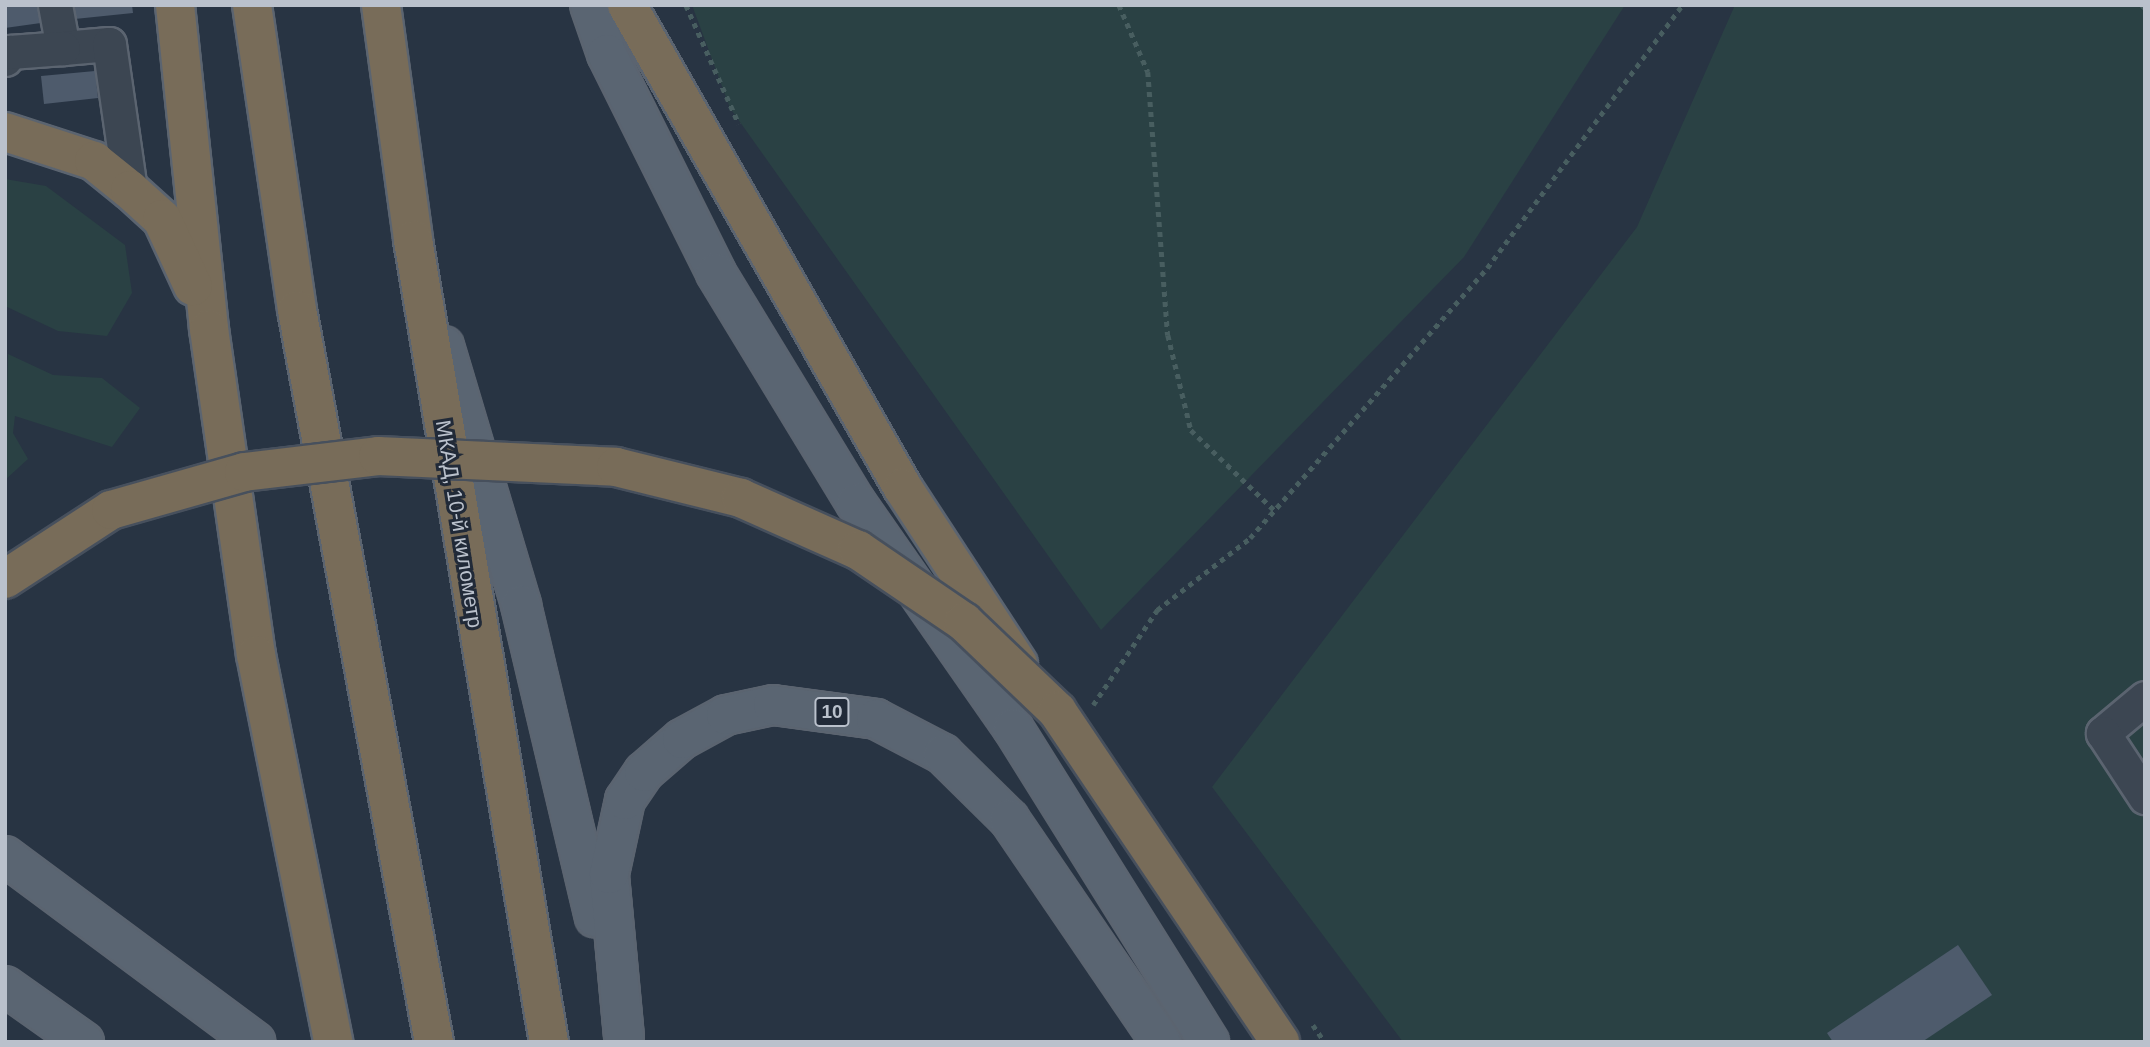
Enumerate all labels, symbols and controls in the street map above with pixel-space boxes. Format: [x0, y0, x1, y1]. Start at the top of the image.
street label: МКАД, 10-й километр [430, 418, 488, 630]
road number: 10 [813, 696, 851, 727]

